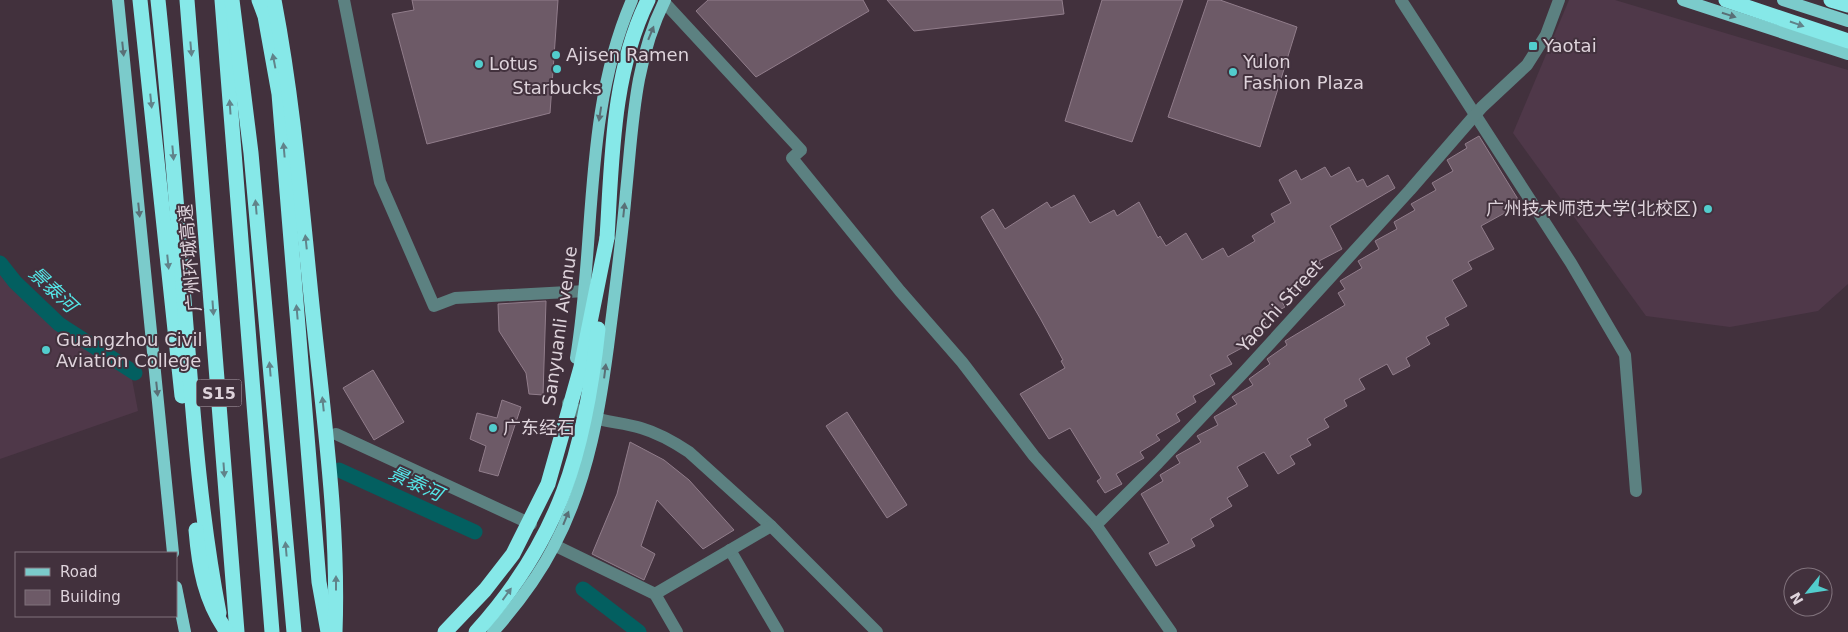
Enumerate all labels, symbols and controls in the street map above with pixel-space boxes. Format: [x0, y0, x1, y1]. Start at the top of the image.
one-way arrow [1722, 11, 1737, 19]
one-way arrow [1789, 21, 1804, 28]
one-way arrow [647, 25, 655, 40]
place label: Yaotai [1542, 35, 1597, 56]
marker: Yaotai [1527, 40, 1539, 52]
one-way arrow [119, 41, 127, 57]
one-way arrow [188, 41, 196, 57]
place label: Ajisen Ramen [566, 44, 689, 65]
marker: Ajisen Ramen [550, 49, 562, 61]
place label: Yulon Fashion Plaza [1242, 51, 1364, 93]
one-way arrow [269, 53, 277, 69]
place label: Lotus [489, 53, 538, 74]
marker: Lotus [473, 58, 485, 70]
marker: Starbucks [551, 63, 563, 75]
marker: Yulon Fashion Plaza [1227, 66, 1239, 78]
place label: Starbucks [512, 77, 602, 98]
one-way arrow [147, 93, 155, 109]
one-way arrow [226, 99, 234, 115]
one-way arrow [596, 106, 604, 122]
one-way arrow [280, 142, 288, 158]
one-way arrow [169, 145, 177, 161]
place label: 广州技术师范大学(北校区) [1486, 198, 1698, 219]
one-way arrow [252, 199, 260, 215]
one-way arrow [620, 202, 628, 218]
one-way arrow [135, 203, 143, 219]
street label: 广州环城高速 [174, 203, 205, 313]
marker: 广州技术师范大学(北校区) [1702, 203, 1714, 215]
one-way arrow [302, 234, 310, 250]
street label: Sanyuanli Avenue [538, 245, 581, 407]
one-way arrow [164, 255, 172, 271]
street label: Yaochi Street [1232, 255, 1327, 357]
water label: 景泰河 [25, 262, 84, 319]
one-way arrow [209, 300, 217, 316]
one-way arrow [292, 304, 300, 320]
place label: Guangzhou Civil Aviation College [56, 329, 202, 371]
marker: Guangzhou Civil Aviation College [40, 344, 52, 356]
one-way arrow [266, 361, 274, 377]
one-way arrow [601, 363, 609, 379]
road number: S15 [196, 379, 242, 406]
one-way arrow [153, 382, 161, 398]
one-way arrow [319, 396, 327, 412]
place label: 广东经石 [503, 417, 575, 438]
marker: 广东经石 [487, 422, 499, 434]
water label: 景泰河 [386, 461, 450, 507]
one-way arrow [221, 462, 229, 478]
one-way arrow [563, 511, 571, 525]
one-way arrow [281, 540, 289, 556]
legend [15, 552, 178, 617]
text: Road [60, 563, 98, 581]
north arrow [1783, 567, 1833, 617]
one-way arrow [332, 575, 340, 591]
one-way arrow [502, 587, 512, 601]
text: Building [60, 588, 121, 606]
text: N [1787, 589, 1807, 608]

